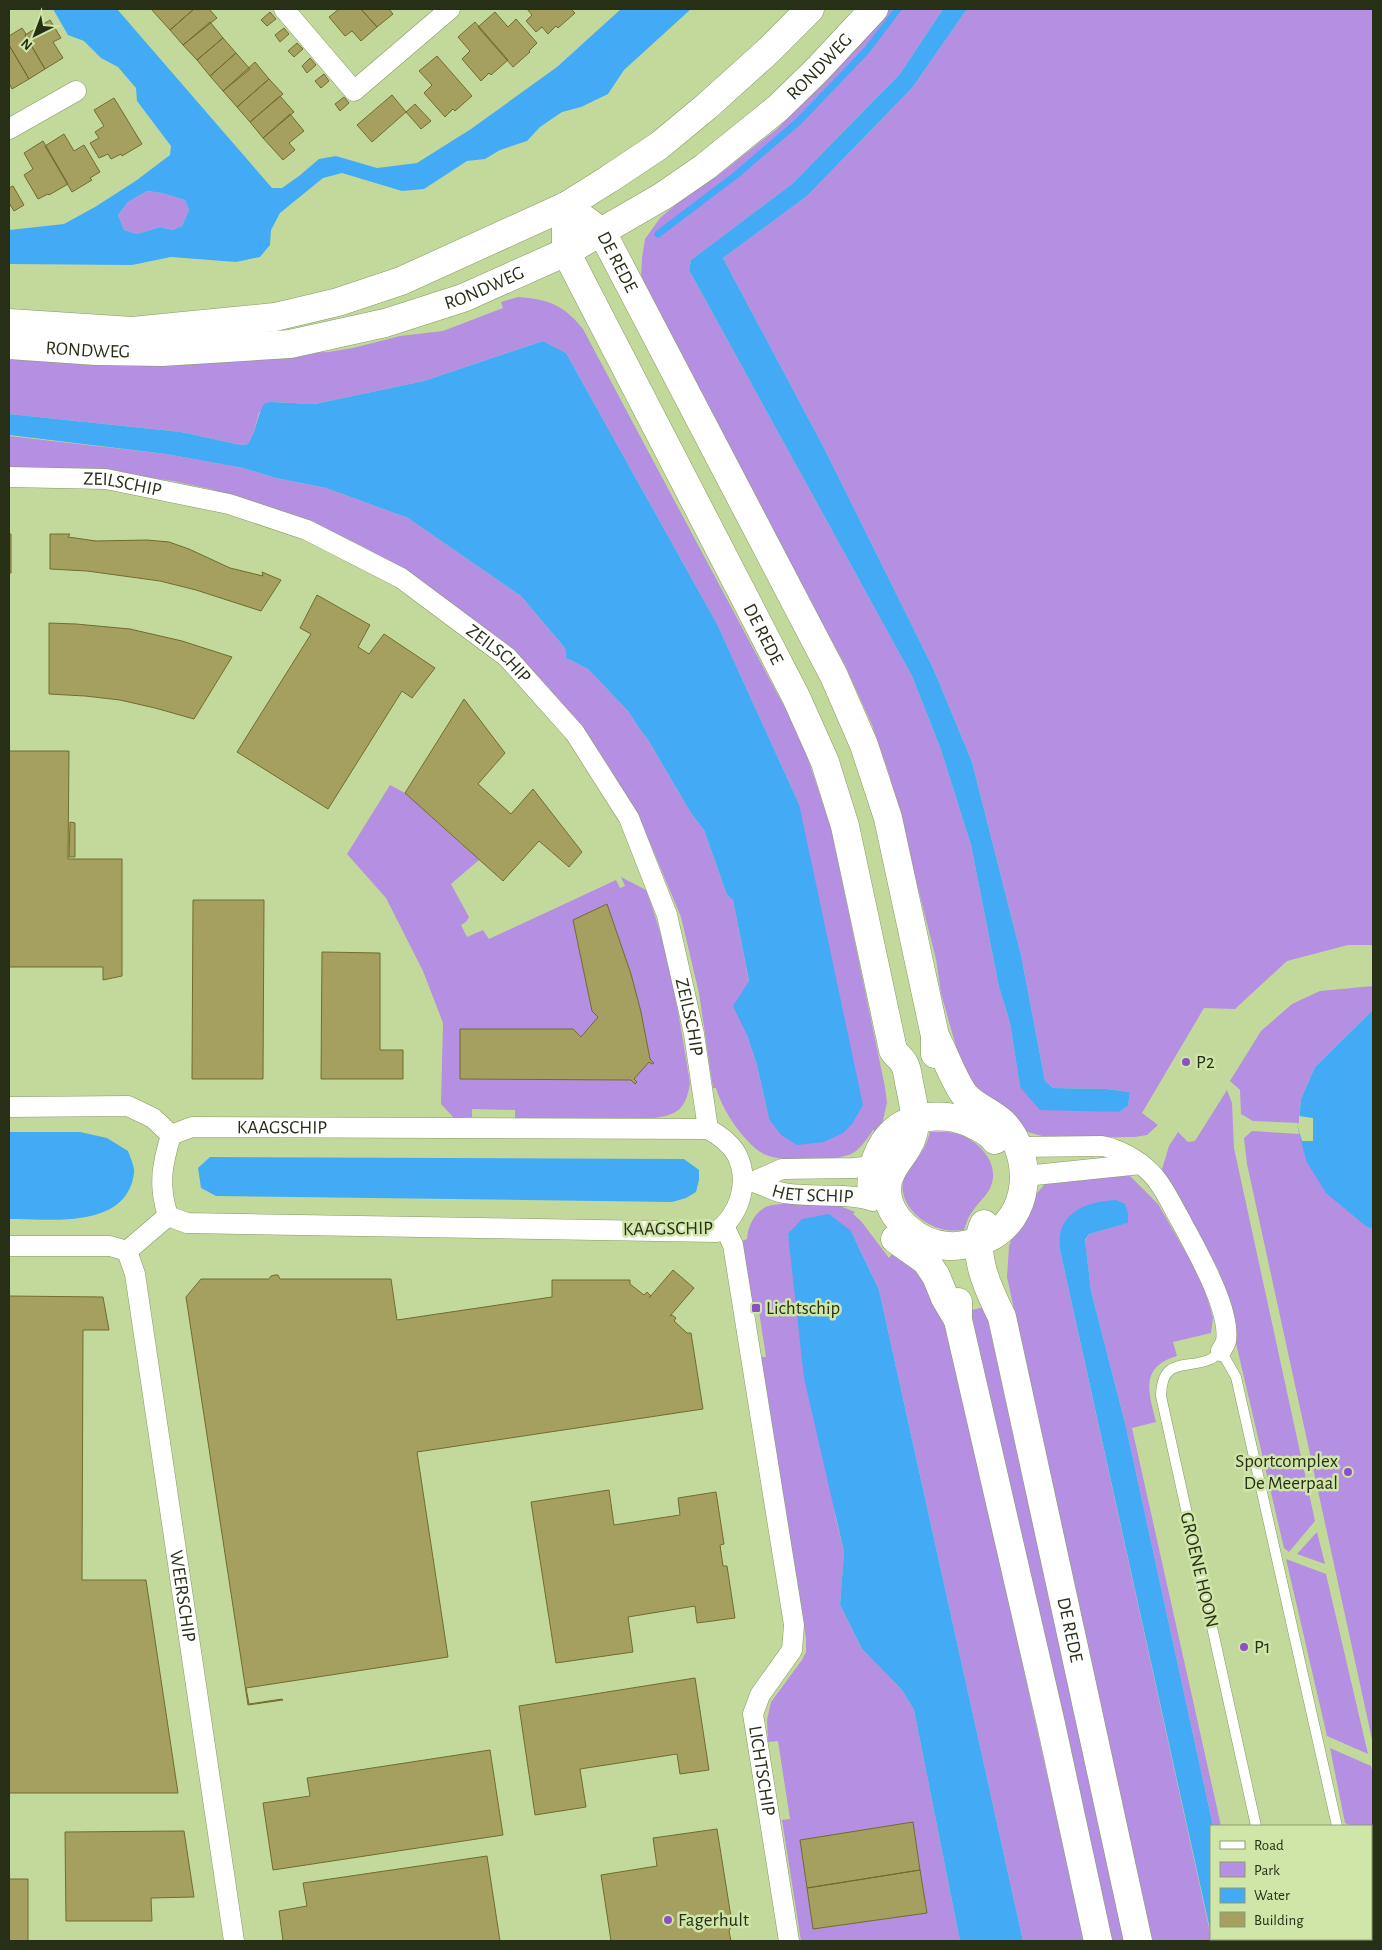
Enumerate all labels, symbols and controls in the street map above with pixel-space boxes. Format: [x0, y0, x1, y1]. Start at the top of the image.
north arrow [10, 10, 60, 60]
street label: RONDWEG [783, 30, 856, 103]
text: N [19, 35, 35, 52]
street label: DE REDE [594, 228, 641, 295]
street label: RONDWEG [442, 263, 527, 313]
street label: RONDWEG [45, 338, 130, 361]
street label: ZEILSCHIP [83, 469, 163, 500]
street label: DE REDE [740, 600, 787, 668]
street label: ZEILSCHIP [463, 621, 535, 687]
street label: ZEILSCHIP [672, 976, 707, 1057]
place label: P2 [1196, 1053, 1215, 1072]
marker: P2 [1180, 1056, 1192, 1068]
street label: KAAGSCHIP [237, 1118, 327, 1137]
street label: HET SCHIP [770, 1181, 854, 1206]
street label: KAAGSCHIP [623, 1219, 713, 1239]
place label: Lichtschip [766, 1299, 840, 1318]
marker: Lichtschip [750, 1302, 762, 1314]
place label: Sportcomplex De Meerpaal [1235, 1452, 1338, 1493]
marker: Sportcomplex De Meerpaal [1342, 1466, 1354, 1478]
street label: GROENE HOON [1176, 1510, 1222, 1630]
street label: WEERSCHIP [167, 1549, 199, 1643]
street label: DE REDE [1054, 1596, 1086, 1664]
place label: P1 [1254, 1638, 1270, 1657]
marker: P1 [1238, 1641, 1250, 1653]
street label: LICHTSCHIP [745, 1724, 779, 1817]
legend [1210, 1825, 1372, 1940]
text: Road [1254, 1838, 1284, 1853]
text: Park [1254, 1863, 1280, 1878]
text: Water [1254, 1888, 1290, 1903]
place label: Fagerhult [678, 1911, 749, 1930]
text: Building [1254, 1913, 1304, 1928]
marker: Fagerhult [662, 1914, 674, 1926]

